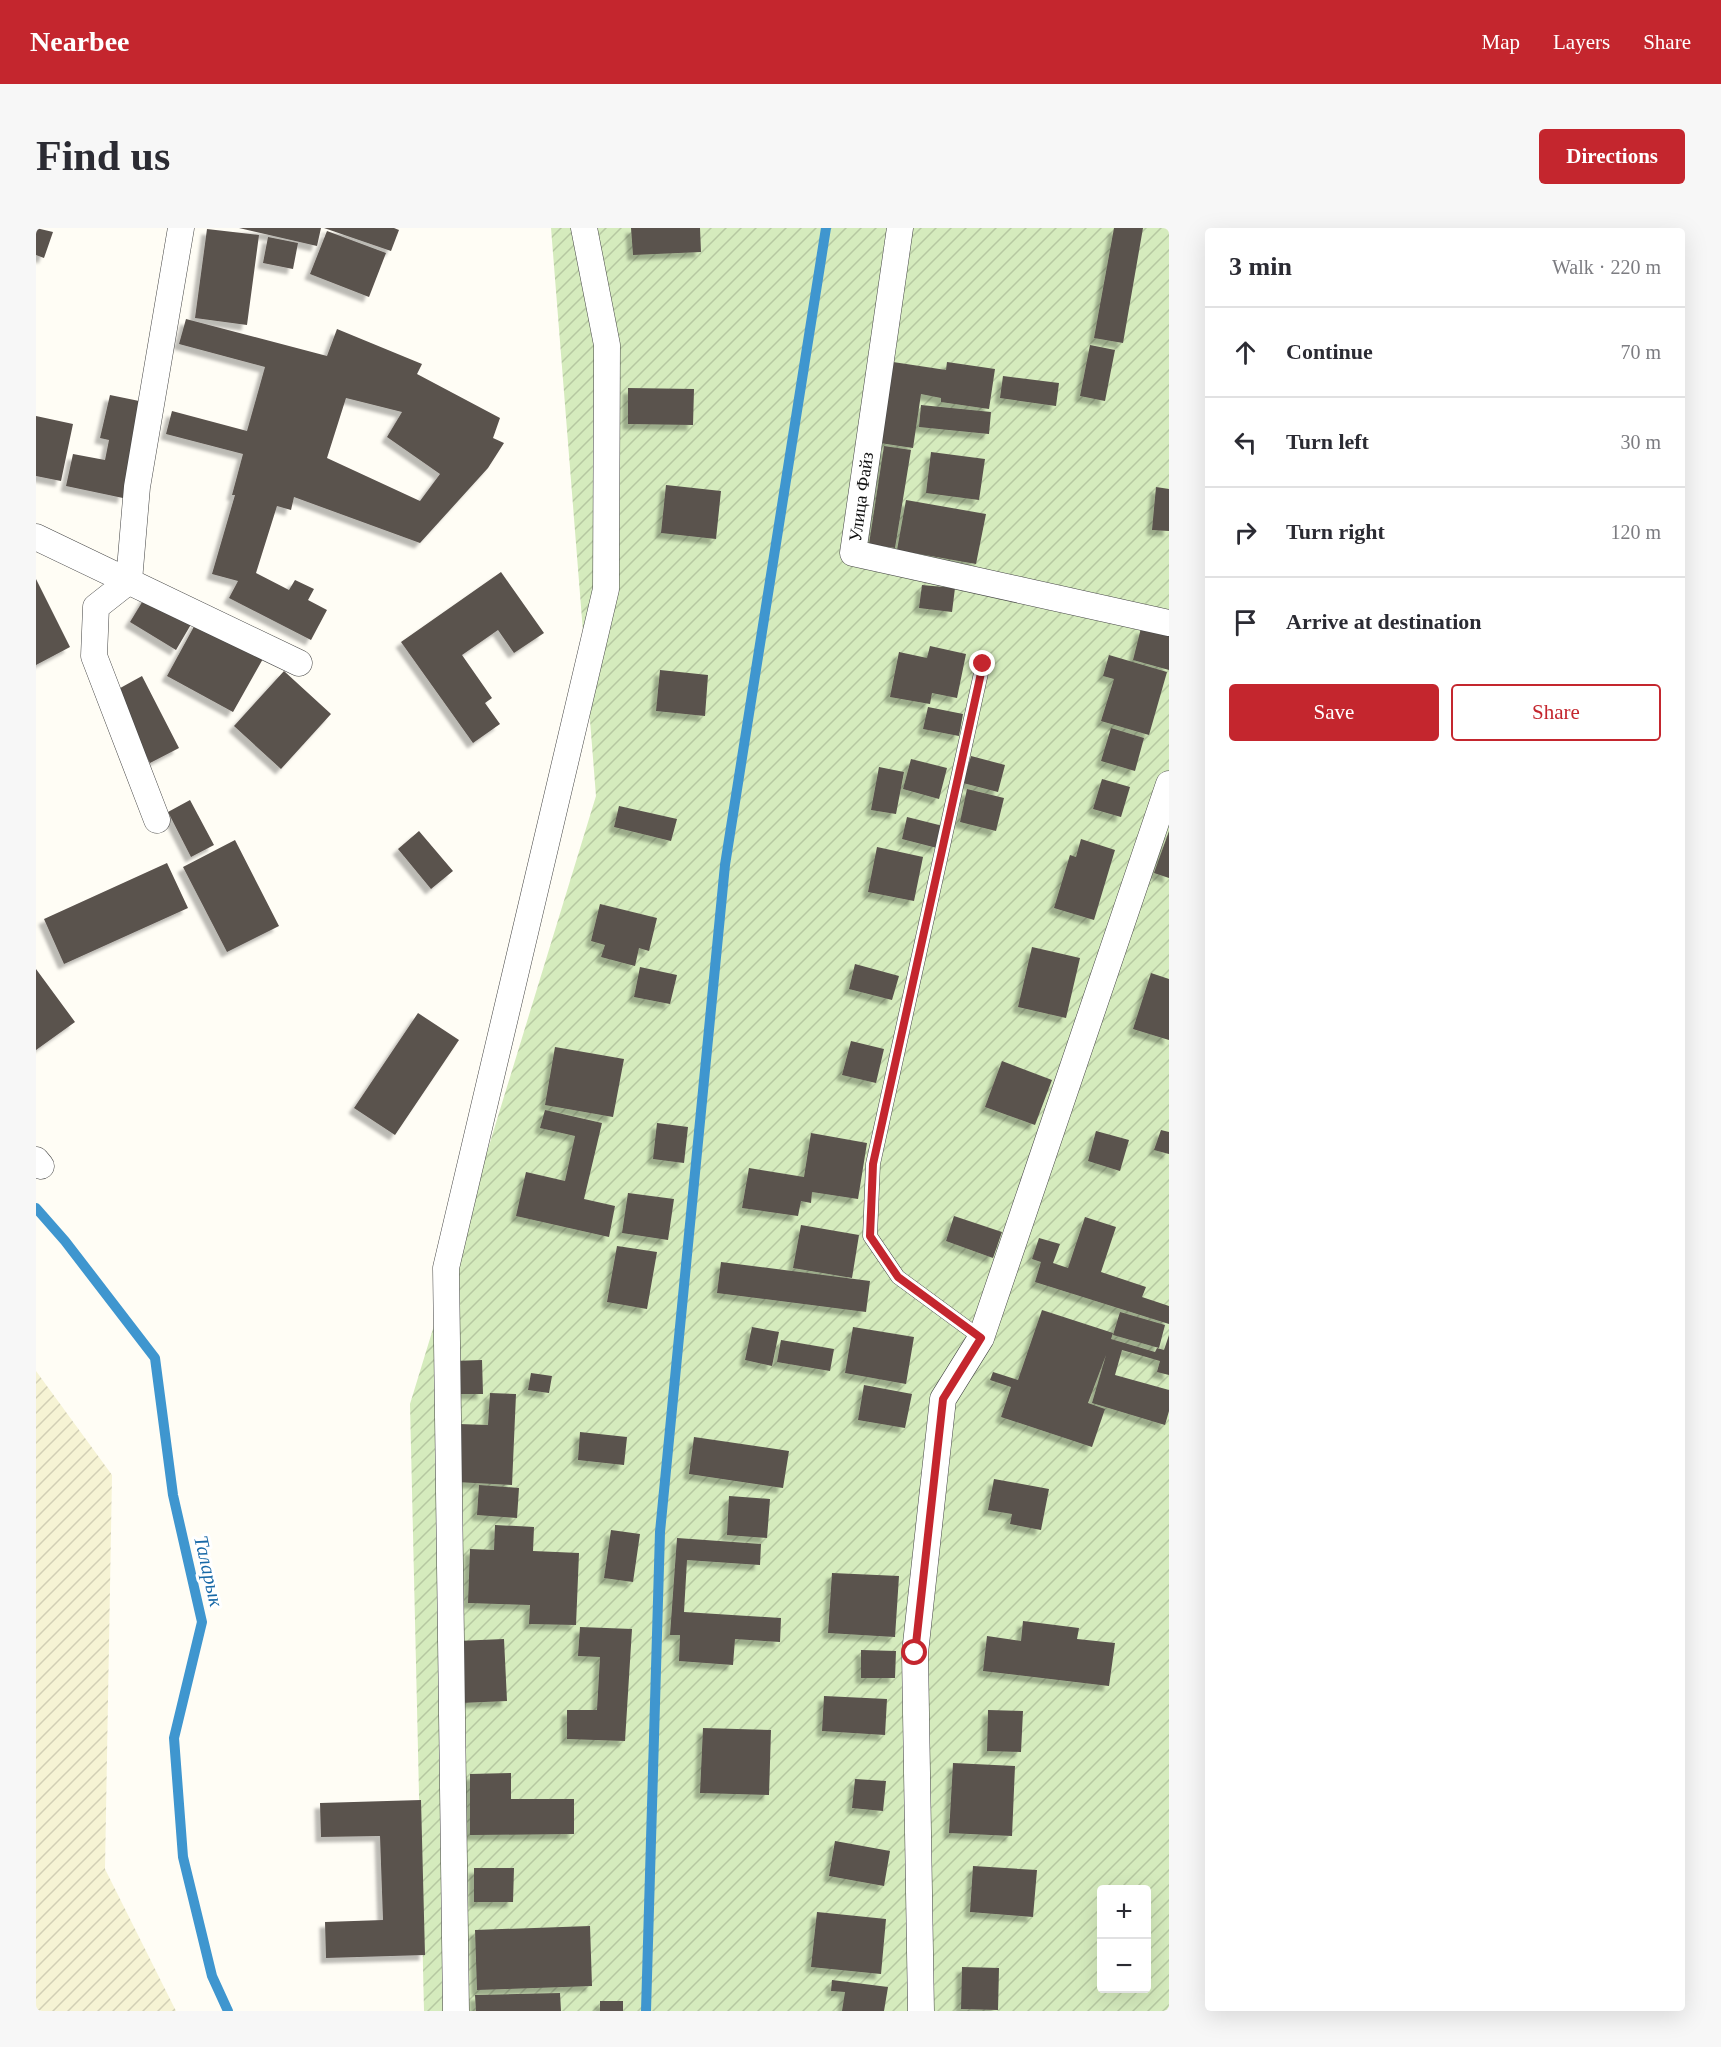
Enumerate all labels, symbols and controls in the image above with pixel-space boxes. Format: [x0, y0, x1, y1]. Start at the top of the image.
text: Nearbee [30, 26, 130, 57]
text: Map [1482, 30, 1520, 54]
text: Layers [1553, 30, 1610, 54]
text: Share [1643, 30, 1691, 54]
button: Directions [1539, 129, 1685, 184]
text: Find us [36, 133, 170, 179]
text: 3 min [1229, 252, 1292, 281]
text: Walk · 220 m [1552, 256, 1661, 278]
icon: ahead [1229, 336, 1262, 369]
text: Continue [1286, 339, 1373, 364]
text: 70 m [1620, 341, 1661, 363]
icon: left [1229, 426, 1262, 459]
text: Turn left [1286, 429, 1369, 454]
text: 30 m [1620, 431, 1661, 453]
street label: Улица Файз [845, 451, 877, 543]
icon: right [1229, 516, 1262, 549]
text: Turn right [1286, 519, 1385, 544]
text: 120 m [1610, 521, 1661, 543]
icon: arrive [1229, 606, 1262, 639]
text: Arrive at destination [1286, 609, 1482, 634]
route end [969, 650, 995, 676]
button: Save [1229, 684, 1439, 741]
button: Share [1451, 684, 1661, 741]
water label: Таларык [189, 1533, 228, 1610]
route start [901, 1639, 927, 1665]
map controls [1097, 1885, 1151, 1993]
button: + [1097, 1885, 1151, 1939]
button: − [1097, 1939, 1151, 1993]

